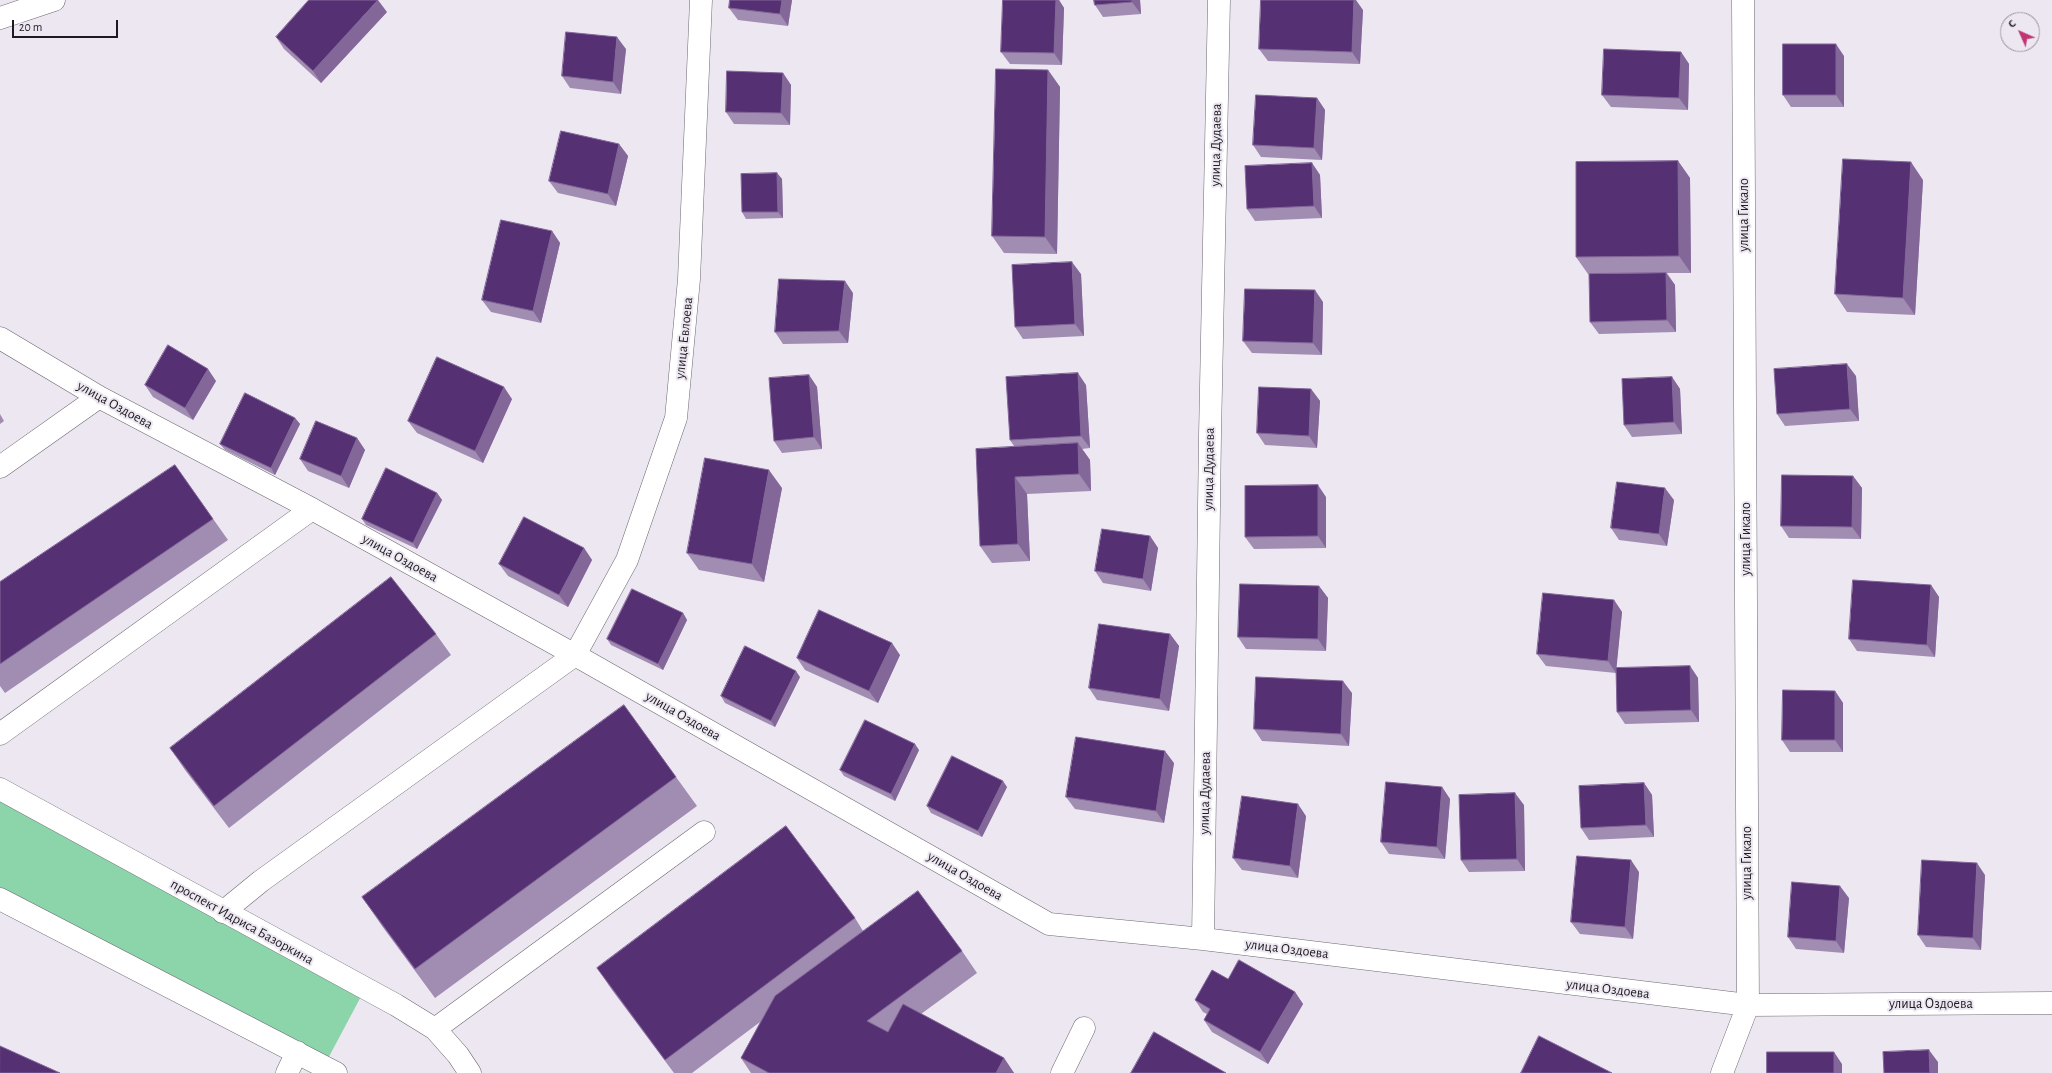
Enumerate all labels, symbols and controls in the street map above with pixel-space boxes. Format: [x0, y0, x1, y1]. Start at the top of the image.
scale bar [14, 12, 120, 38]
north arrow [2000, 12, 2040, 52]
text: С [2006, 18, 2018, 30]
text: 20 m [19, 21, 42, 33]
street label: улица Дудаева [1207, 103, 1225, 187]
street label: улица Гикало [1736, 178, 1752, 252]
street label: улица Евлоева [671, 296, 697, 380]
street label: улица Оздоева [74, 377, 156, 433]
street label: улица Дудаева [1200, 427, 1218, 511]
street label: улица Гикало [1738, 502, 1754, 576]
street label: улица Оздоева [359, 530, 441, 586]
street label: улица Оздоева [643, 688, 723, 744]
street label: улица Дудаева [1196, 751, 1214, 835]
street label: улица Гикало [1739, 826, 1755, 900]
street label: улица Оздоева [925, 848, 1005, 904]
street label: проспект Идриса Базоркина [167, 876, 317, 968]
street label: улица Оздоева [1244, 936, 1330, 962]
street label: улица Оздоева [1565, 976, 1651, 1002]
street label: улица Оздоева [1889, 996, 1973, 1012]

